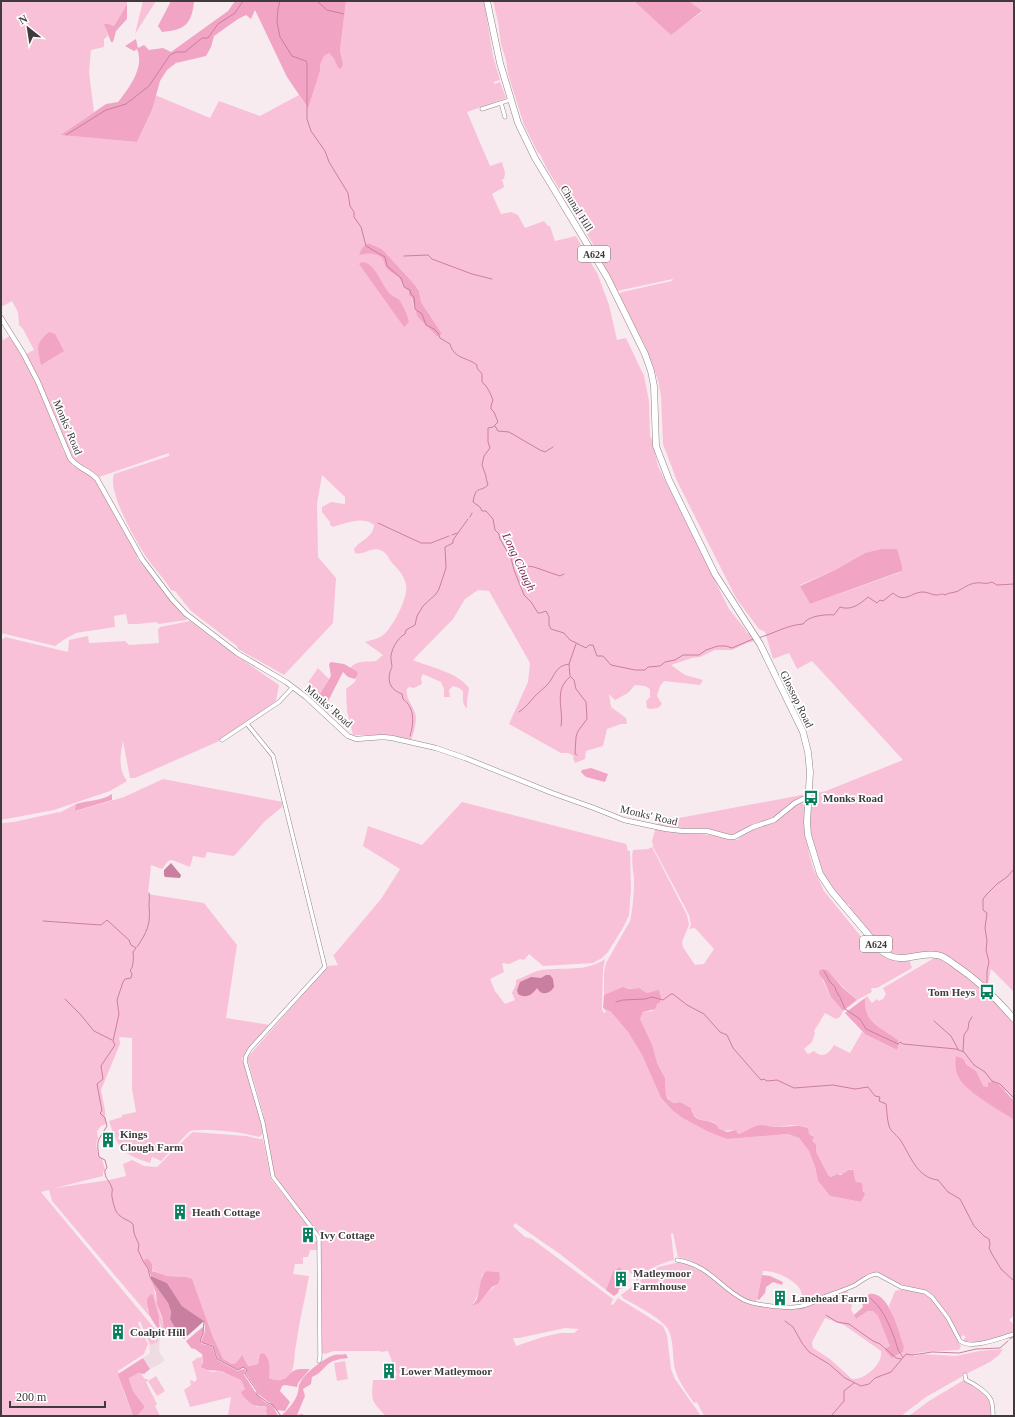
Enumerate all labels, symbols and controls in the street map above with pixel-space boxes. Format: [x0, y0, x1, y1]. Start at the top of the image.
north arrow [8, 8, 48, 48]
text: N [17, 12, 29, 27]
street label: Chunal Hill [558, 183, 596, 233]
road number: A624 [578, 246, 610, 262]
street label: Monks' Road [51, 398, 85, 457]
water label: Long Clough [499, 530, 539, 594]
street label: Glossop Road [778, 668, 816, 730]
street label: Monks' Road [303, 682, 355, 730]
bus stop icon: Monks Road [802, 789, 820, 807]
place label: Monks Road [823, 792, 883, 804]
street label: Monks' Road [619, 803, 679, 828]
road number: A624 [860, 936, 892, 952]
bus stop icon: Tom Heys [978, 983, 996, 1001]
place label: Tom Heys [928, 986, 976, 998]
place label: Kings Clough Farm [120, 1128, 183, 1153]
building icon: Kings Clough Farm [99, 1131, 117, 1149]
building icon: Heath Cottage [171, 1203, 189, 1221]
place label: Heath Cottage [192, 1206, 260, 1218]
building icon: Ivy Cottage [299, 1226, 317, 1244]
place label: Ivy Cottage [320, 1229, 375, 1241]
place label: Matleymoor Farmhouse [633, 1267, 691, 1292]
building icon: Matleymoor Farmhouse [612, 1270, 630, 1288]
building icon: Lanehead Farm [771, 1289, 789, 1307]
place label: Lanehead Farm [792, 1292, 867, 1304]
building icon: Coalpit Hill [109, 1323, 127, 1341]
place label: Coalpit Hill [130, 1326, 185, 1338]
building icon: Lower Matleymoor [380, 1362, 398, 1380]
place label: Lower Matleymoor [401, 1365, 492, 1377]
scale bar [10, 1383, 105, 1409]
text: 200 m [16, 1390, 47, 1404]

